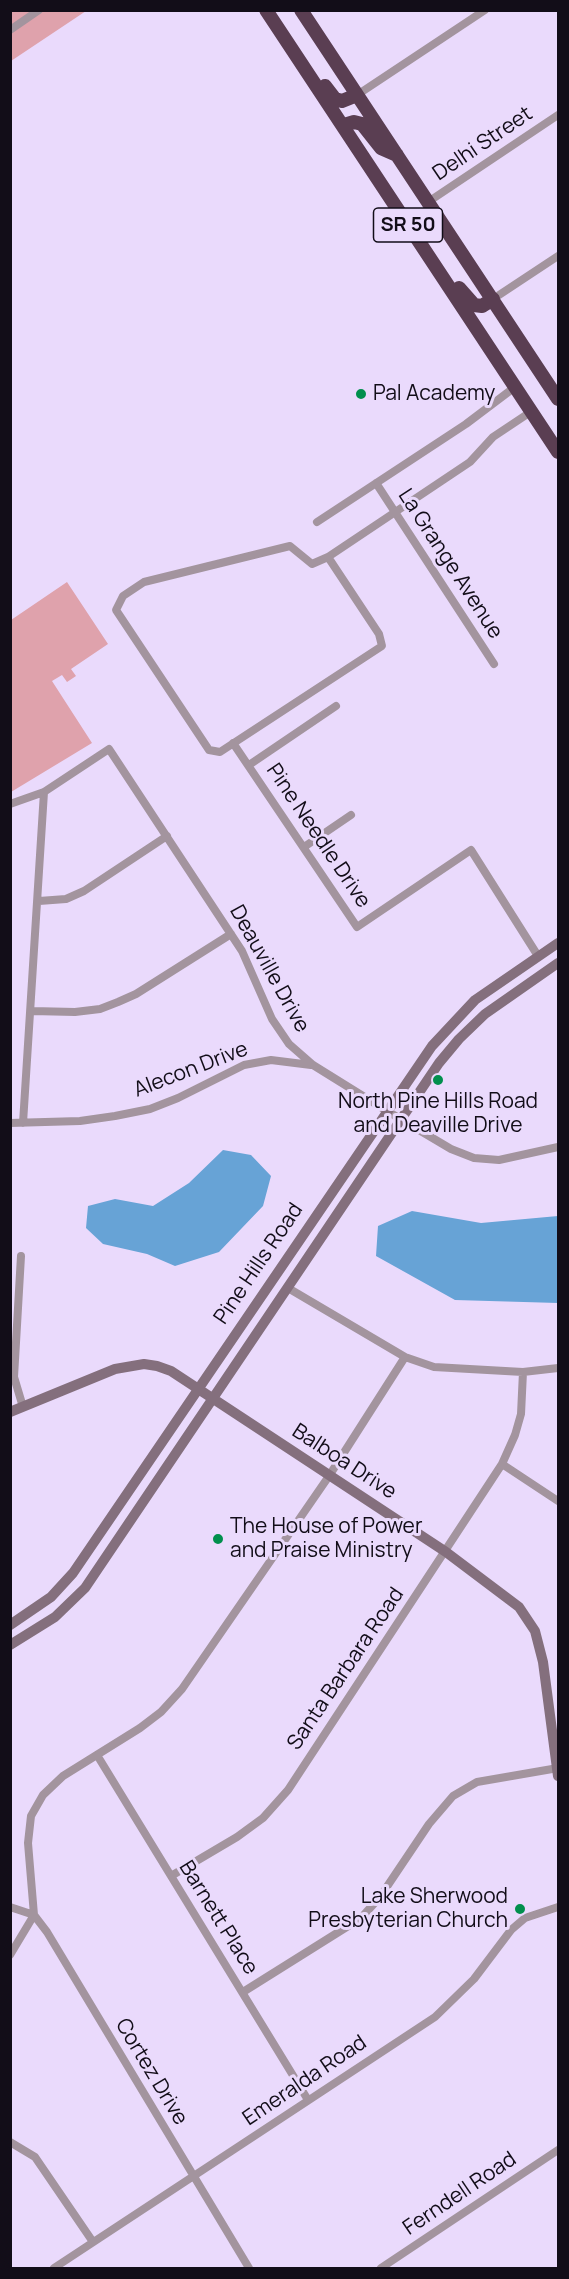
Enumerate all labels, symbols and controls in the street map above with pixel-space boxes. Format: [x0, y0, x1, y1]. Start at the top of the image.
street label: Delhi Street [428, 102, 538, 186]
road number: SR 50 [374, 208, 442, 242]
place label: Pal Academy [373, 381, 495, 407]
marker: Pal Academy [354, 387, 368, 401]
street label: La Grange Avenue [392, 484, 508, 644]
street label: Pine Needle Drive [260, 759, 376, 913]
street label: Deauville Drive [224, 901, 314, 1037]
street label: Alecon Drive [130, 1037, 252, 1103]
marker: North Pine Hills Road and Deaville Drive [431, 1073, 445, 1087]
place label: North Pine Hills Road and Deaville Drive [338, 1089, 538, 1139]
street label: Pine Hills Road [209, 1199, 309, 1329]
street label: Balboa Drive [287, 1419, 401, 1505]
place label: The House of Power and Praise Ministry [230, 1514, 422, 1564]
marker: The House of Power and Praise Ministry [211, 1532, 225, 1546]
street label: Santa Barbara Road [282, 1583, 410, 1755]
street label: Barnett Place [173, 1856, 263, 1980]
place label: Lake Sherwood Presbyterian Church [308, 1884, 508, 1934]
marker: Lake Sherwood Presbyterian Church [513, 1902, 527, 1916]
street label: Cortez Drive [109, 2014, 193, 2130]
street label: Emeralda Road [238, 2030, 372, 2132]
street label: Ferndell Road [399, 2147, 521, 2241]

